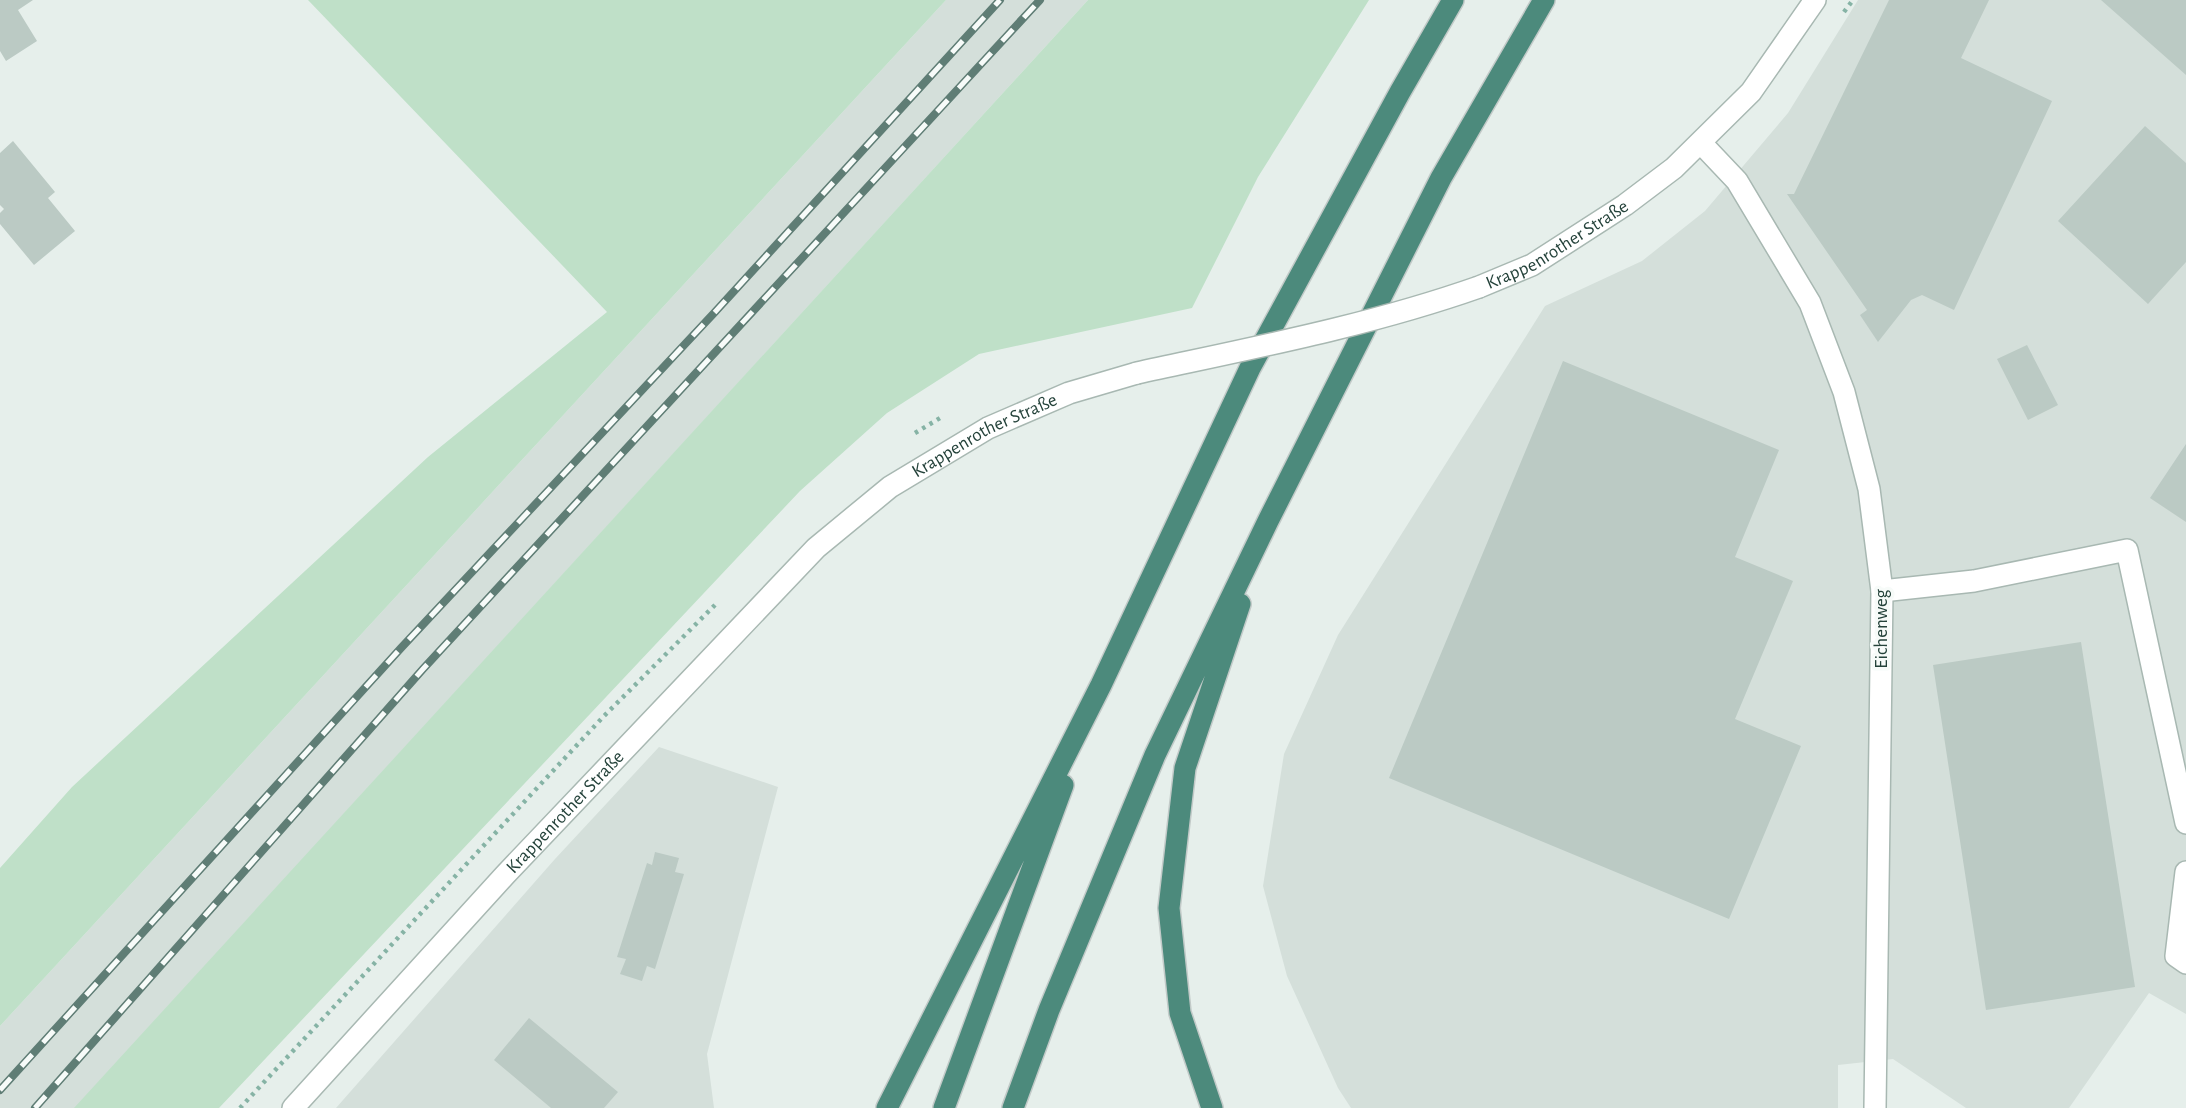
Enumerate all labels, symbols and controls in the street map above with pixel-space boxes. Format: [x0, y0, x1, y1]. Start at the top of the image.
street label: Krappenrother Straße [1483, 196, 1631, 293]
street label: Krappenrother Straße [908, 390, 1060, 481]
street label: Eichenweg [1872, 588, 1891, 669]
street label: Krappenrother Straße [503, 747, 627, 877]

